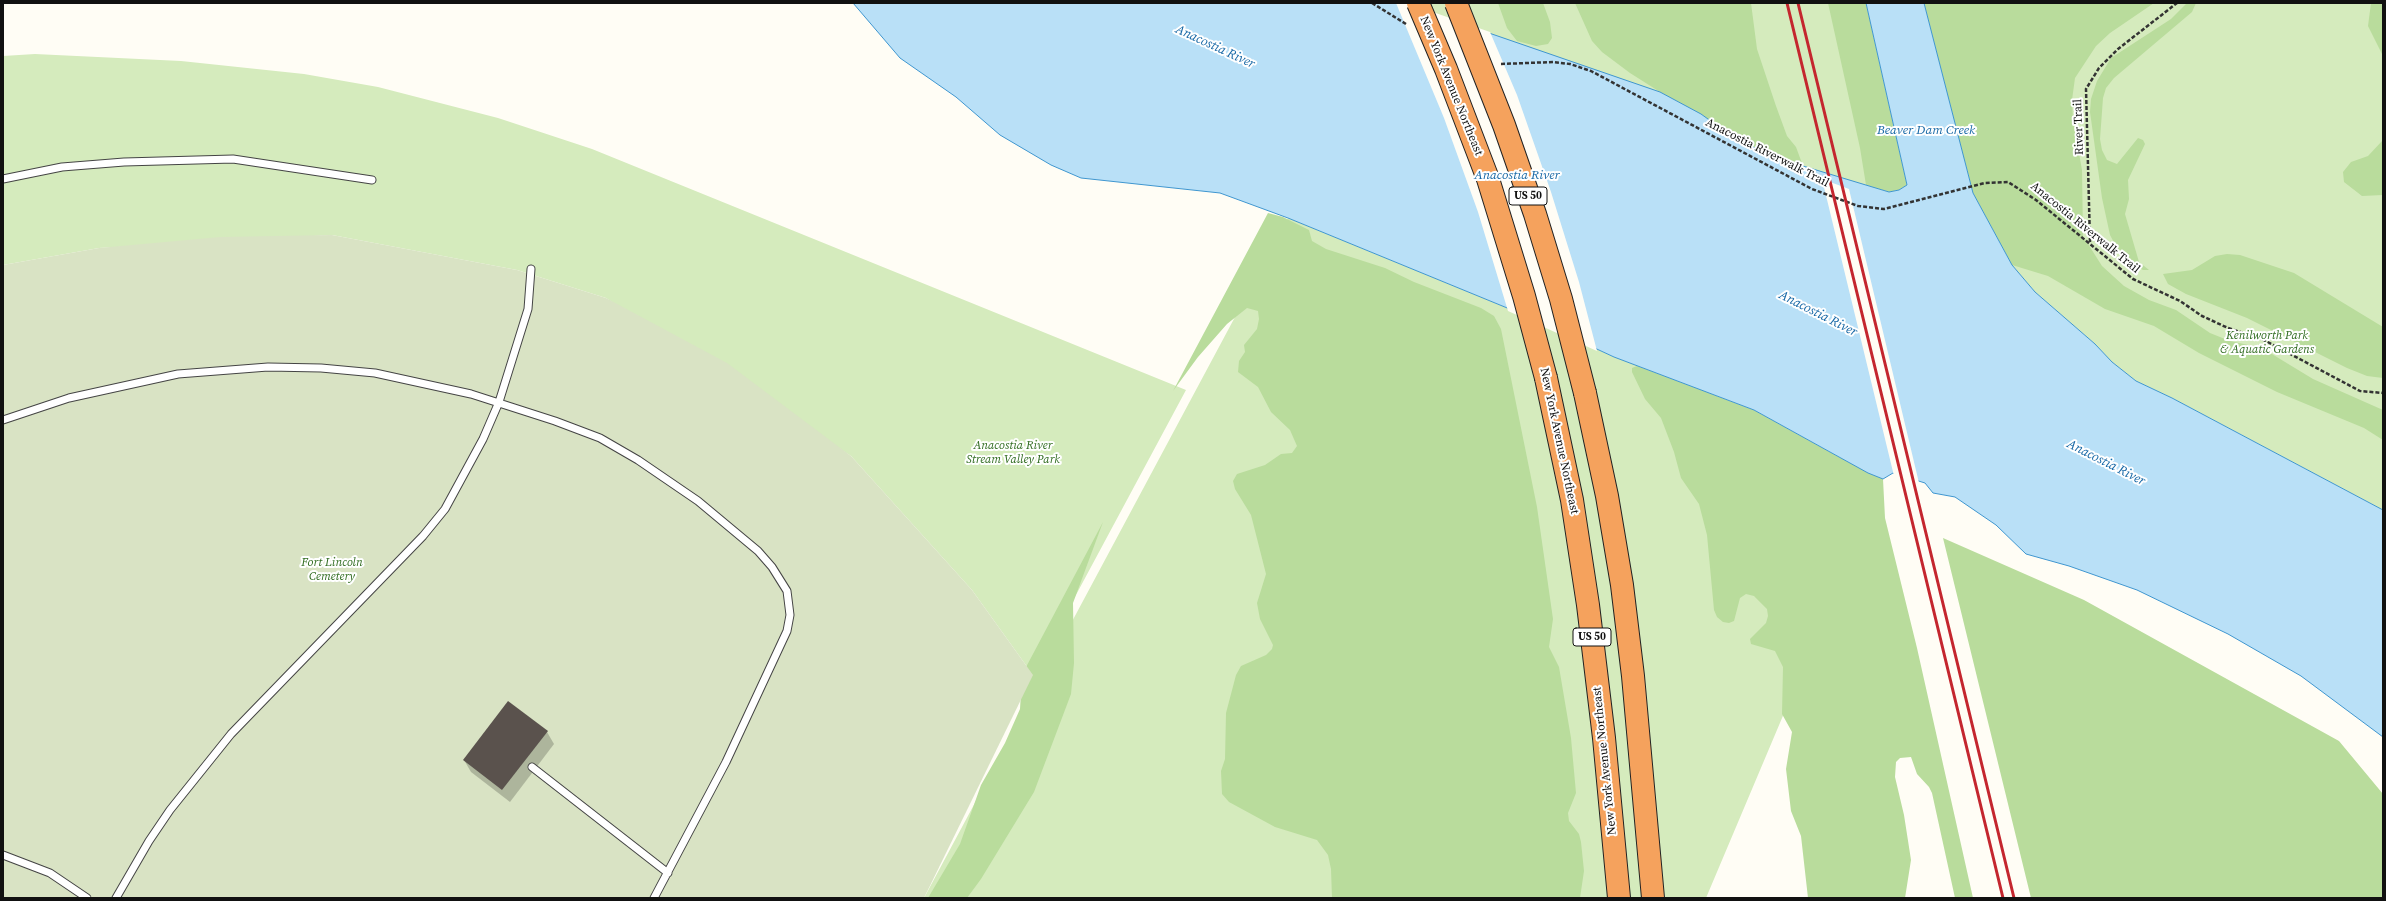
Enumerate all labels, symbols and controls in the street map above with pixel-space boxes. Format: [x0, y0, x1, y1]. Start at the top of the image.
street label: New York Avenue Northeast [1416, 14, 1486, 158]
water label: Anacostia River [1173, 22, 1257, 72]
street label: River Trail [2071, 99, 2087, 155]
street label: Anacostia Riverwalk Trail [1703, 116, 1831, 190]
water label: Beaver Dam Creek [1877, 123, 1975, 139]
water label: Anacostia River [1474, 168, 1560, 184]
street label: Anacostia Riverwalk Trail [2027, 179, 2143, 277]
road number: US 50 [1509, 187, 1547, 205]
water label: Anacostia River [1776, 288, 1860, 340]
park label: Kenilworth Park & Aquatic Gardens [2220, 329, 2314, 357]
street label: New York Avenue Northeast [1536, 367, 1582, 515]
water label: Anacostia River [2064, 437, 2148, 489]
park label: Anacostia River Stream Valley Park [966, 439, 1060, 467]
park label: Fort Lincoln Cemetery [301, 556, 363, 584]
road number: US 50 [1573, 628, 1611, 646]
street label: New York Avenue Northeast [1590, 686, 1620, 836]

